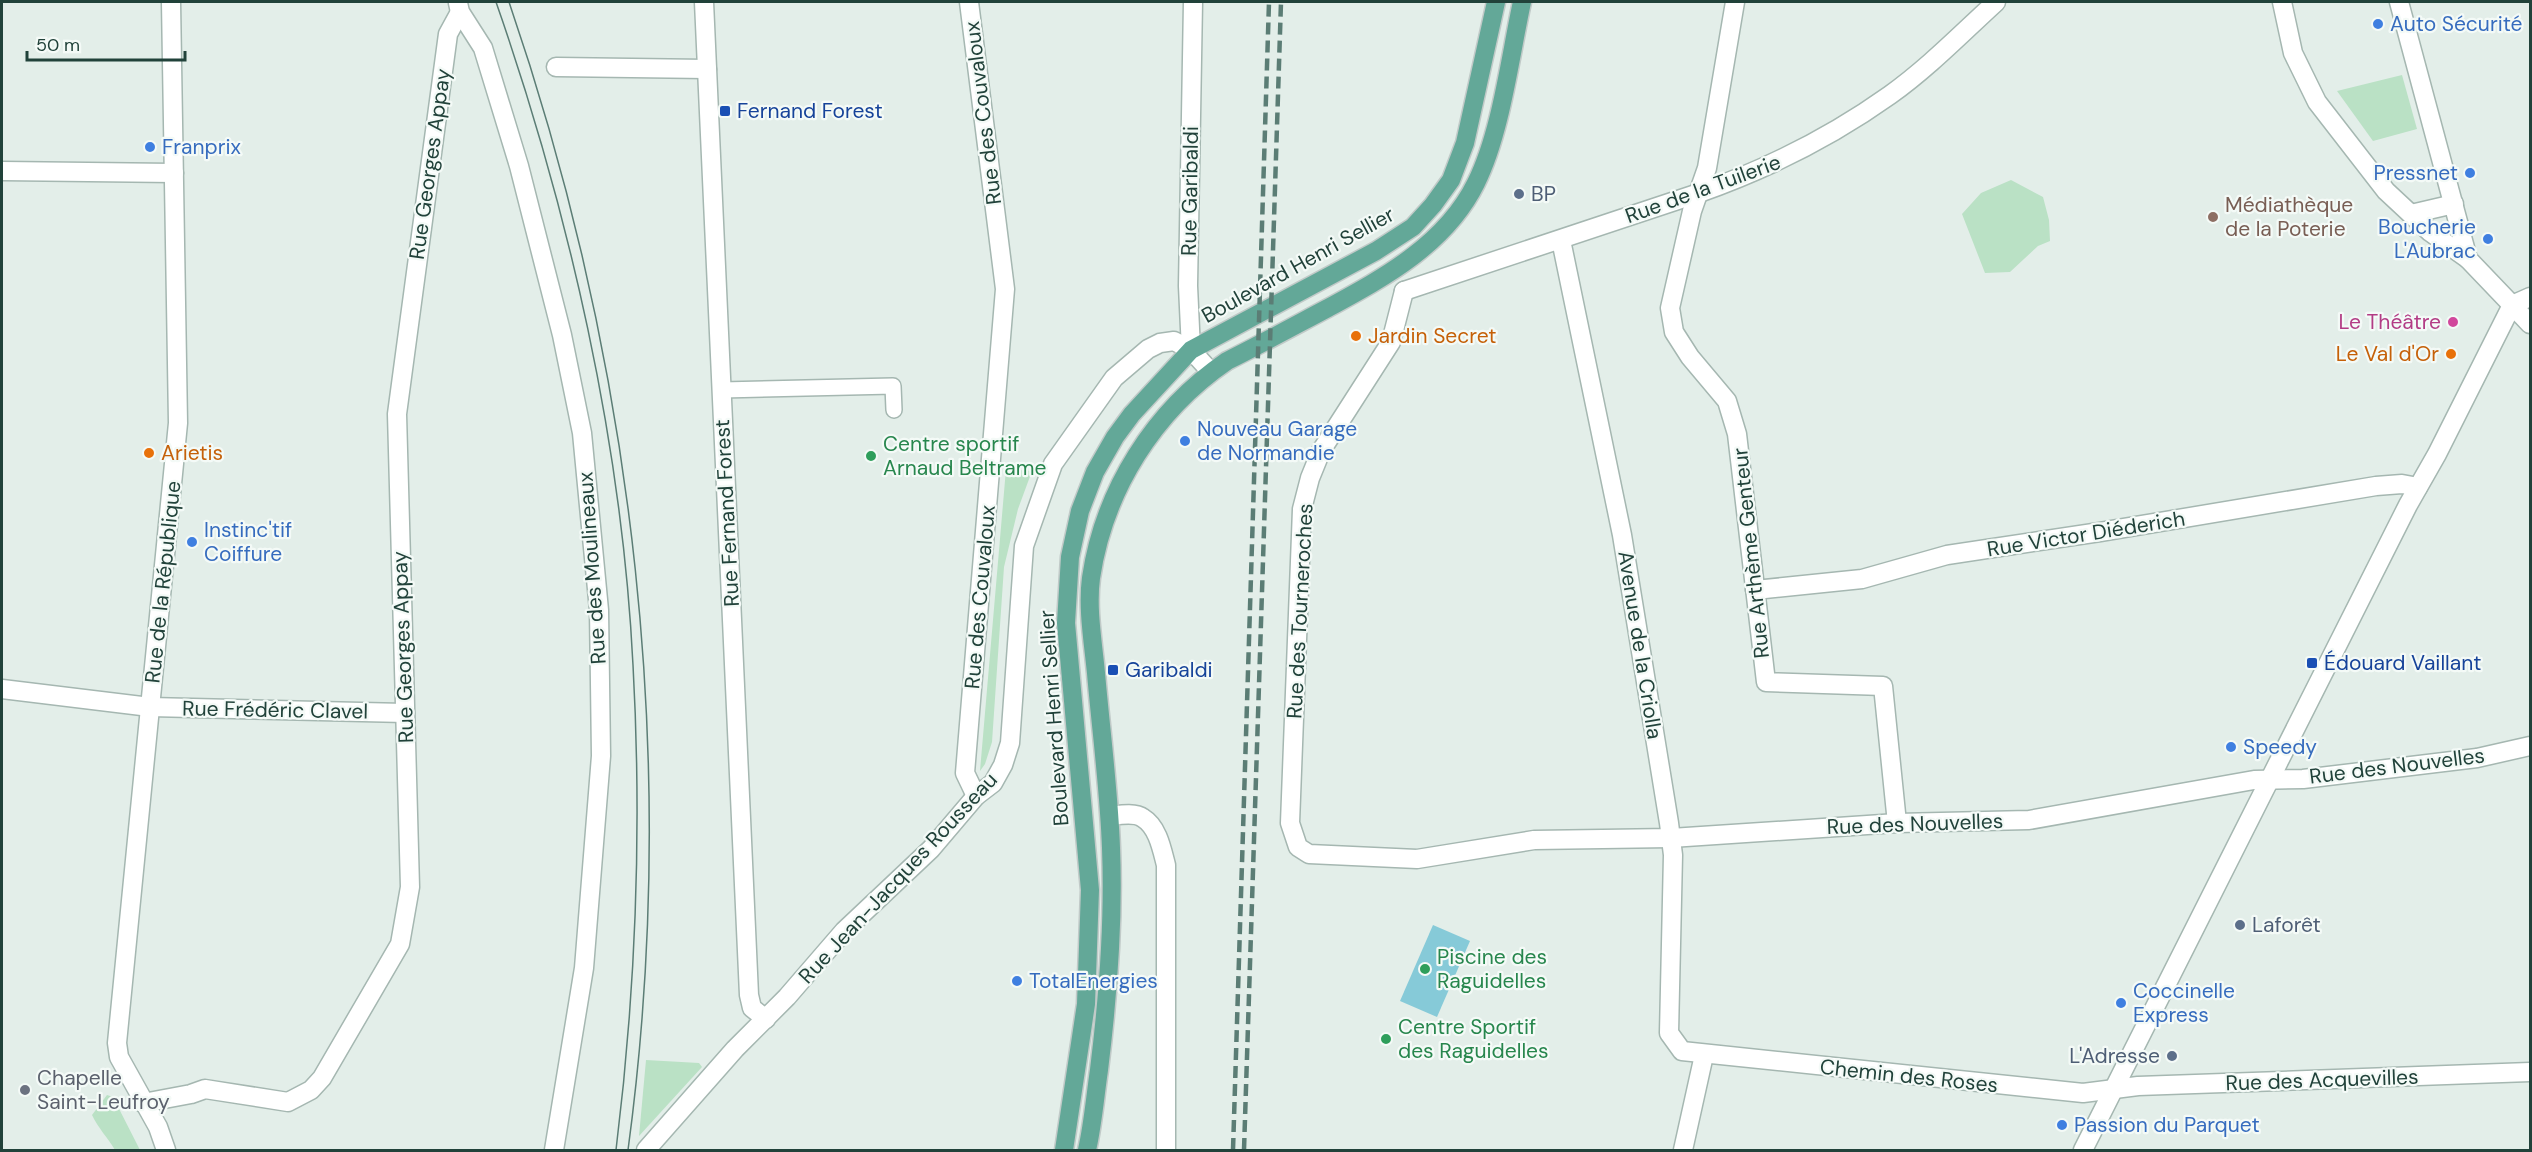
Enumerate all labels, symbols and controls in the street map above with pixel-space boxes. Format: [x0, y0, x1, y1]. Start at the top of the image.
place label: Auto Sécurité [2390, 10, 2523, 38]
marker: Auto Sécurité [2371, 17, 2385, 31]
street label: Rue des Couvaloux [958, 20, 1008, 206]
scale bar [27, 24, 184, 62]
text: 50 m [36, 33, 80, 57]
street label: Rue Georges Appay [403, 67, 457, 261]
place label: Fernand Forest [737, 97, 883, 125]
marker: Fernand Forest [718, 104, 732, 118]
street label: Rue Garibaldi [1175, 126, 1205, 256]
place label: Franprix [162, 133, 241, 161]
marker: Franprix [143, 140, 157, 154]
street label: Rue de la Tuilerie [1621, 148, 1785, 230]
place label: Pressnet [2374, 159, 2458, 187]
marker: Pressnet [2463, 166, 2477, 180]
place label: BP [1531, 180, 1556, 208]
marker: BP [1512, 187, 1526, 201]
place label: Médiathèque de la Poterie [2225, 191, 2353, 243]
street label: Boulevard Henri Sellier [1197, 200, 1400, 330]
marker: Médiathèque de la Poterie [2206, 210, 2220, 224]
place label: Boucherie L'Aubrac [2378, 213, 2476, 265]
marker: Boucherie L'Aubrac [2481, 232, 2495, 246]
place label: Le Théâtre [2338, 308, 2441, 336]
marker: Le Théâtre [2446, 315, 2460, 329]
place label: Jardin Secret [1368, 322, 1496, 350]
marker: Jardin Secret [1349, 329, 1363, 343]
place label: Le Val d'Or [2336, 340, 2439, 368]
marker: Le Val d'Or [2444, 347, 2458, 361]
place label: Nouveau Garage de Normandie [1197, 415, 1357, 467]
street label: Rue Fernand Forest [708, 419, 746, 607]
place label: Centre sportif Arnaud Beltrame [883, 430, 1046, 482]
marker: Nouveau Garage de Normandie [1178, 434, 1192, 448]
place label: Arietis [161, 439, 223, 467]
marker: Arietis [142, 446, 156, 460]
street label: Rue Arthème Genteur [1726, 446, 1776, 660]
marker: Centre sportif Arnaud Beltrame [864, 449, 878, 463]
street label: Rue des Moulineaux [571, 471, 613, 665]
street label: Rue de la République [138, 479, 188, 685]
street label: Rue des Tourneroches [1280, 503, 1320, 719]
street label: Rue des Couvaloux [958, 504, 1002, 690]
street label: Rue Victor Diéderich [1985, 505, 2187, 563]
place label: Instinc'tif Coiffure [204, 516, 292, 568]
marker: Instinc'tif Coiffure [185, 535, 199, 549]
street label: Avenue de la Criolla [1611, 549, 1669, 741]
street label: Rue Georges Appay [386, 550, 420, 744]
street label: Boulevard Henri Sellier [1032, 609, 1076, 827]
place label: Édouard Vaillant [2324, 649, 2481, 677]
place label: Garibaldi [1125, 656, 1213, 684]
marker: Édouard Vaillant [2305, 656, 2319, 670]
marker: Garibaldi [1106, 663, 1120, 677]
street label: Rue Frédéric Clavel [182, 694, 368, 726]
place label: Speedy [2243, 733, 2317, 761]
marker: Speedy [2224, 740, 2238, 754]
street label: Rue des Nouvelles [2308, 741, 2486, 791]
street label: Rue Jean-Jacques Rousseau [793, 766, 1003, 990]
street label: Rue des Nouvelles [1826, 807, 2004, 841]
place label: Laforêt [2252, 911, 2321, 939]
marker: Laforêt [2233, 918, 2247, 932]
place label: Piscine des Raguidelles [1437, 943, 1547, 995]
marker: Piscine des Raguidelles [1418, 962, 1432, 976]
place label: TotalEnergies [1029, 967, 1158, 995]
marker: TotalEnergies [1010, 974, 1024, 988]
place label: Coccinelle Express [2133, 977, 2235, 1029]
marker: Coccinelle Express [2114, 996, 2128, 1010]
place label: Centre Sportif des Raguidelles [1398, 1013, 1549, 1065]
marker: Centre Sportif des Raguidelles [1379, 1032, 1393, 1046]
place label: L'Adresse [2069, 1042, 2160, 1070]
marker: L'Adresse [2165, 1049, 2179, 1063]
street label: Chemin des Roses [1819, 1053, 1999, 1099]
street label: Rue des Acquevilles [2225, 1063, 2419, 1097]
place label: Chapelle Saint-Leufroy [37, 1064, 170, 1116]
marker: Chapelle Saint-Leufroy [18, 1083, 32, 1097]
place label: Passion du Parquet [2074, 1111, 2260, 1139]
marker: Passion du Parquet [2055, 1118, 2069, 1132]

